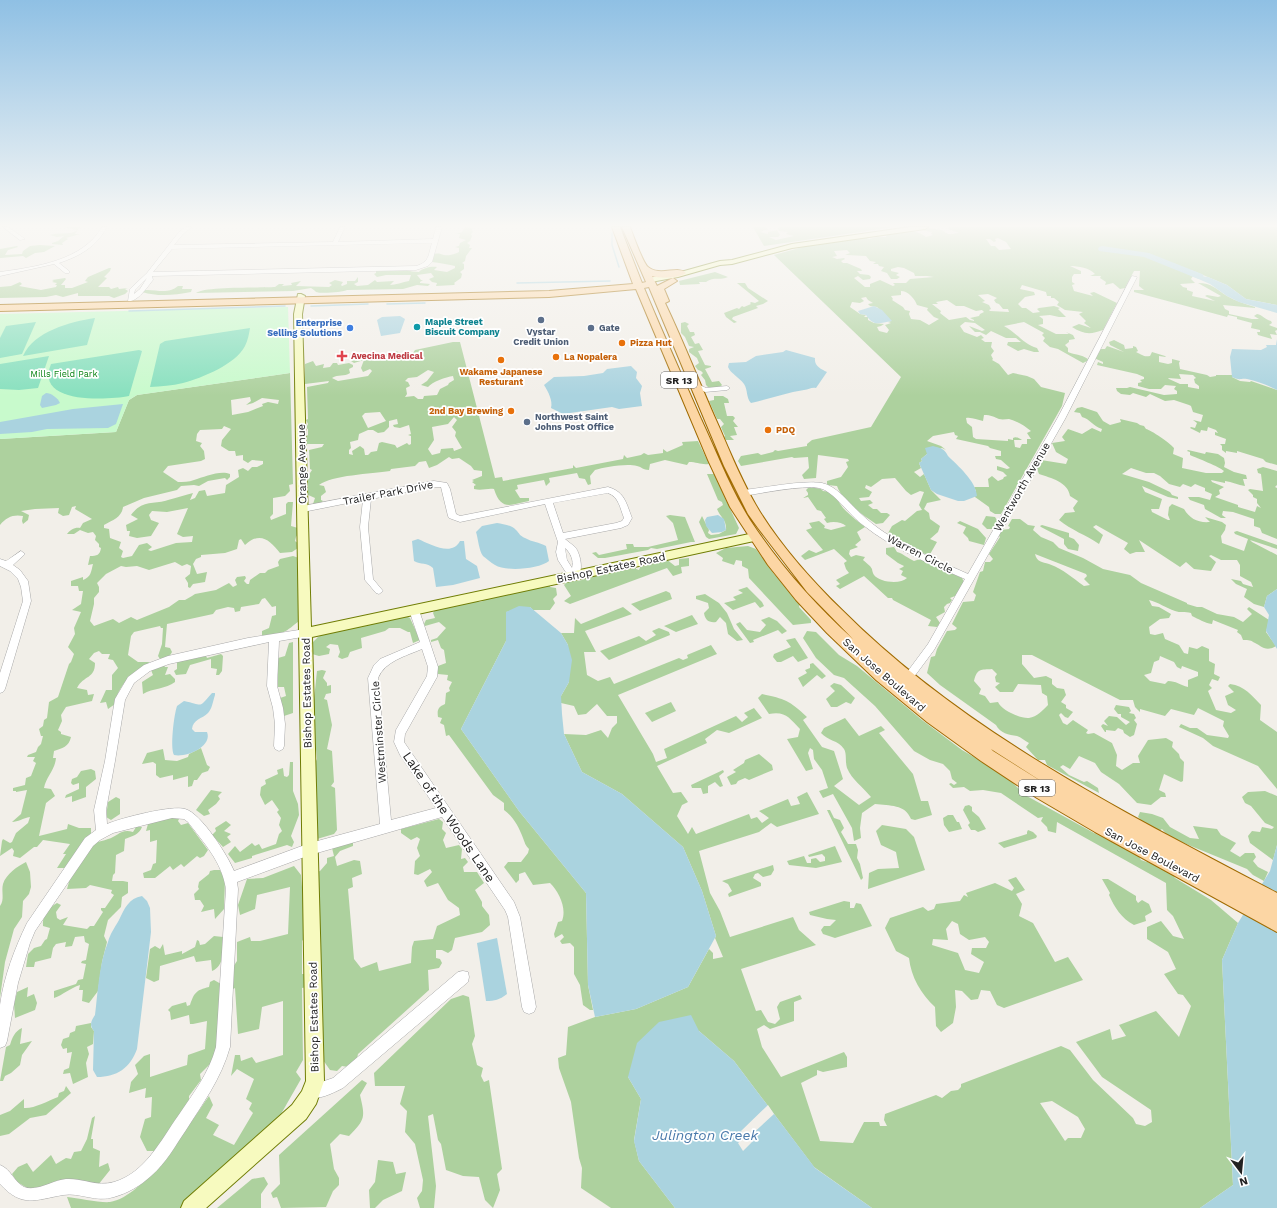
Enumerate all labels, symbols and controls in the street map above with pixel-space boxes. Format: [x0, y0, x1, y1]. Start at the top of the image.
marker: Vystar Credit Union [536, 315, 546, 325]
place label: Maple Street Biscuit Company [425, 317, 501, 337]
place label: Enterprise Selling Solutions [267, 318, 342, 338]
marker: Maple Street Biscuit Company [412, 322, 422, 332]
marker: Enterprise Selling Solutions [345, 323, 355, 333]
marker: Gate [586, 323, 596, 333]
place label: Gate [599, 323, 620, 333]
place label: Vystar Credit Union [513, 327, 569, 347]
marker: Pizza Hut [617, 338, 627, 348]
place label: Pizza Hut [630, 338, 672, 348]
marker: Avecina Medical [336, 350, 348, 362]
place label: Avecina Medical [351, 351, 423, 361]
marker: La Nopalera [551, 352, 561, 362]
place label: La Nopalera [564, 352, 618, 362]
marker: Wakame Japanese Resturant [496, 355, 506, 365]
place label: Wakame Japanese Resturant [459, 367, 543, 387]
park label: Mills Field Park [30, 369, 98, 379]
road number: SR 13 [661, 372, 697, 388]
place label: 2nd Bay Brewing [429, 406, 504, 416]
marker: 2nd Bay Brewing [506, 406, 516, 416]
place label: Northwest Saint Johns Post Office [535, 412, 614, 432]
marker: Northwest Saint Johns Post Office [522, 417, 532, 427]
street label: Orange Avenue [295, 424, 309, 504]
marker: PDQ [763, 425, 773, 435]
place label: PDQ [776, 425, 795, 435]
street label: Wentworth Avenue [991, 440, 1053, 534]
street label: Trailer Park Drive [342, 478, 434, 508]
street label: Warren Circle [885, 532, 955, 576]
street label: Bishop Estates Road [555, 550, 667, 586]
street label: San Jose Boulevard [840, 636, 928, 714]
street label: Bishop Estates Road [300, 638, 314, 748]
street label: Westminster Circle [369, 680, 389, 784]
street label: Lake of the Woods Lane [400, 749, 498, 885]
road number: SR 13 [1019, 780, 1055, 796]
street label: San Jose Boulevard [1102, 825, 1202, 885]
street label: Bishop Estates Road [307, 962, 321, 1072]
water label: Julington Creek [652, 1127, 758, 1143]
north arrow [1221, 1152, 1261, 1192]
text: N [1238, 1174, 1249, 1189]

